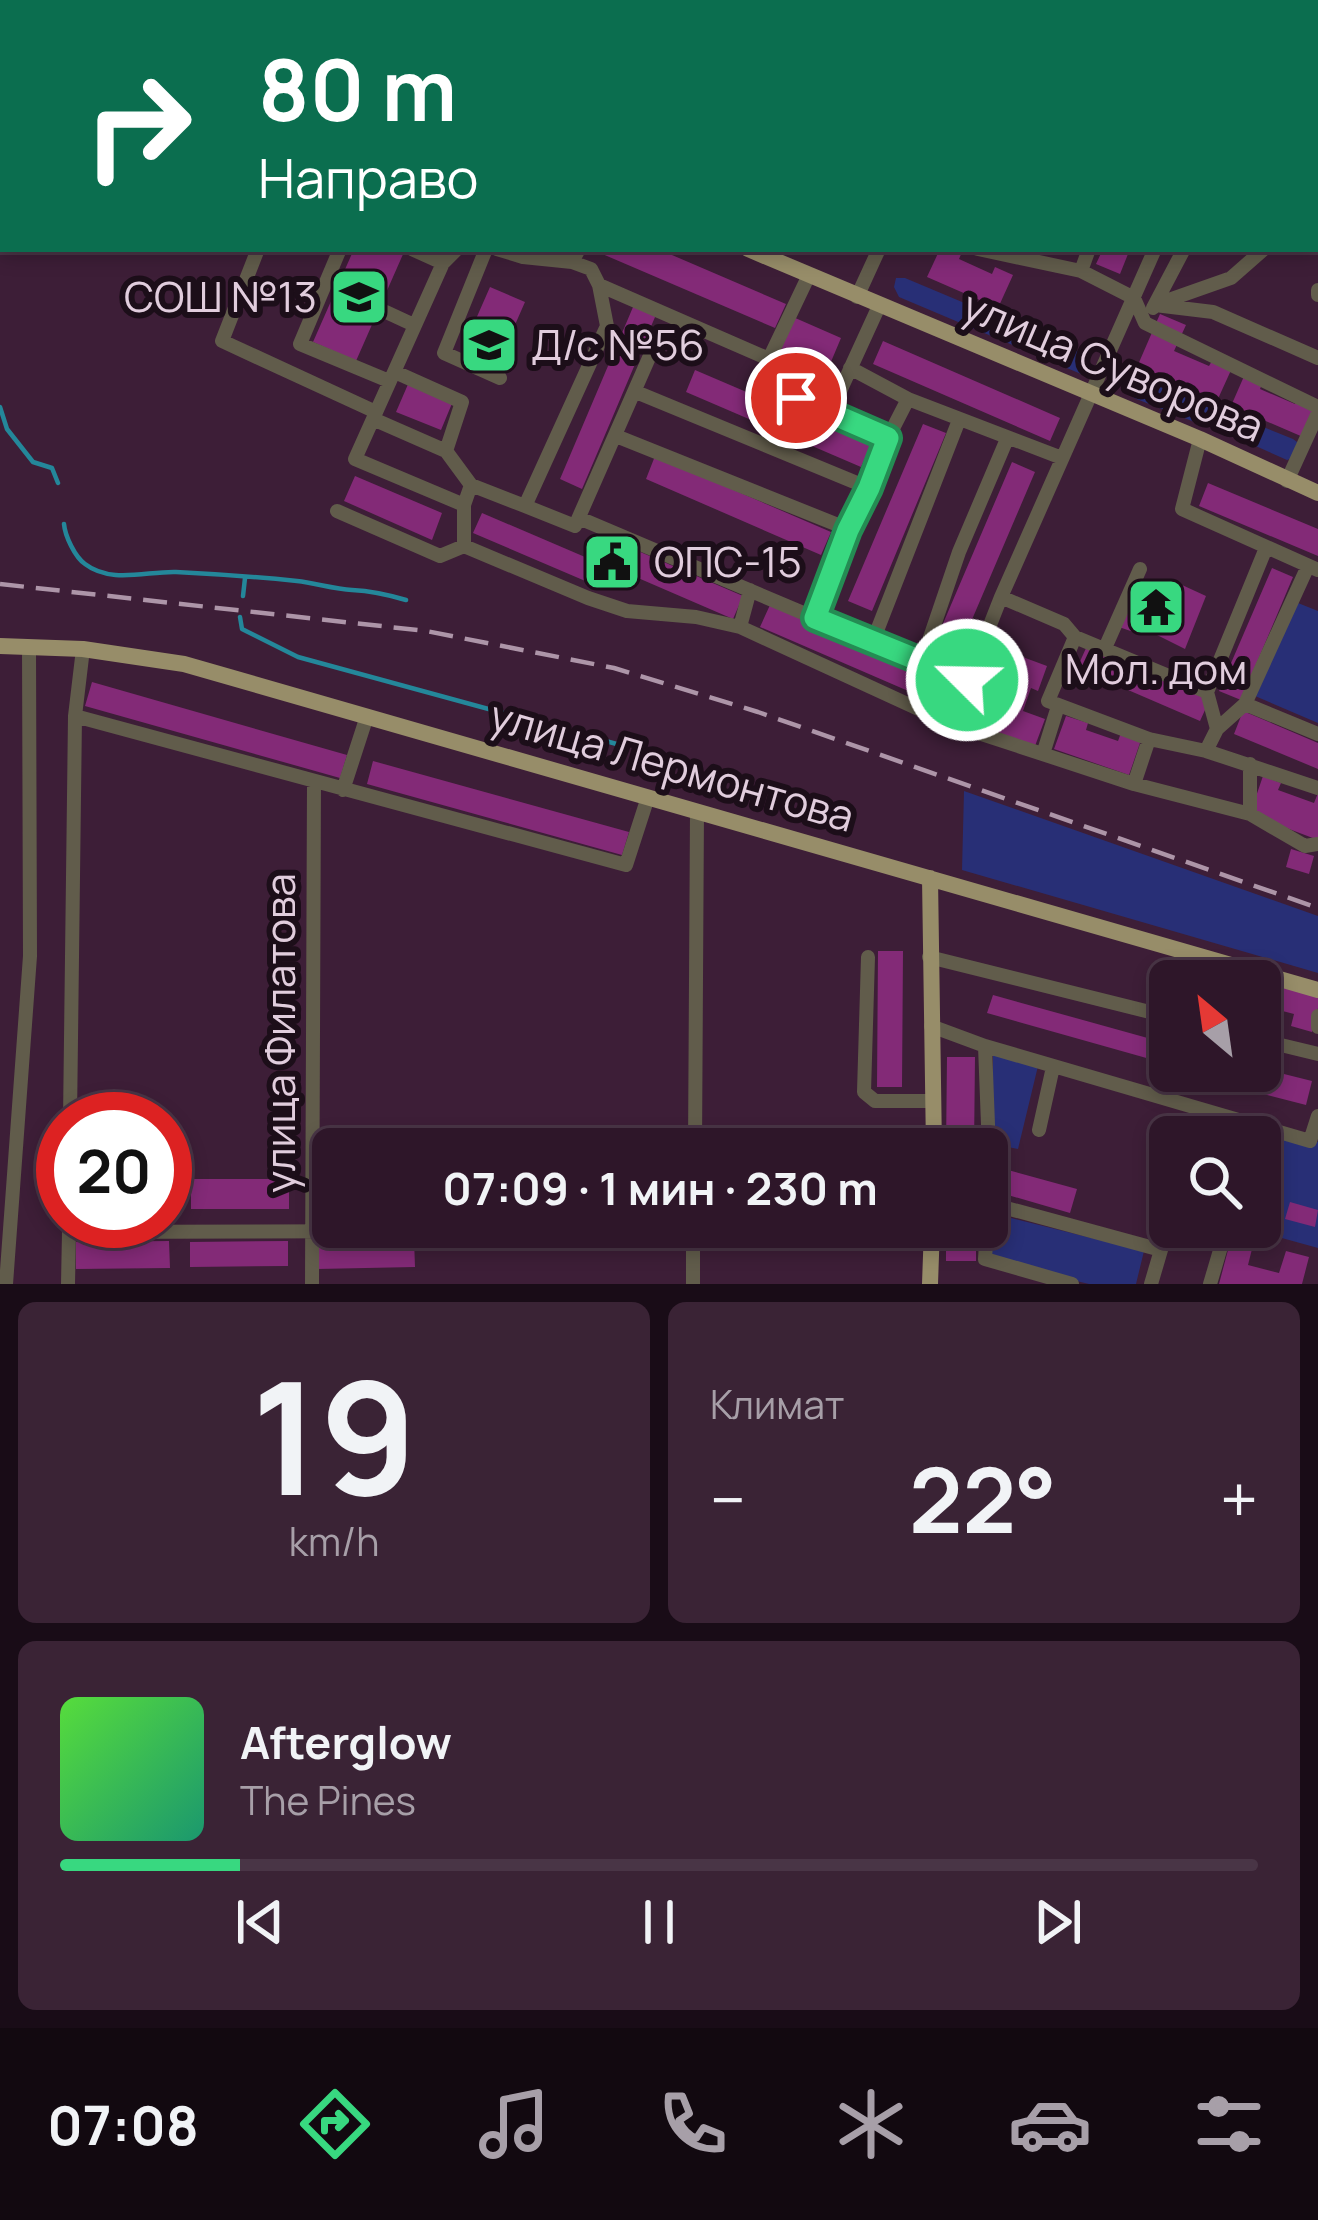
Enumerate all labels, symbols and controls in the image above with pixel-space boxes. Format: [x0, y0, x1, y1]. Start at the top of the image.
text: 80 m [258, 31, 457, 146]
icon: right [60, 48, 216, 204]
text: Направо [258, 140, 479, 214]
school or university icon: СОШ №13 [328, 266, 390, 328]
place label: СОШ №13 [124, 267, 317, 325]
street label: улица Суворова [954, 275, 1273, 455]
school or university icon: Д/с №56 [458, 314, 520, 376]
place label: Д/с №56 [531, 315, 705, 373]
pin [745, 347, 847, 449]
icon: arrive [763, 365, 829, 431]
public building icon: ОПС-15 [581, 531, 643, 593]
place label: ОПС-15 [654, 532, 802, 590]
temple icon: Мол. дом [1125, 576, 1187, 638]
position arrow [904, 617, 1030, 743]
place label: Мол. дом [1065, 639, 1247, 697]
street label: улица Лермонтова [484, 685, 861, 845]
street label: улица Филатова [250, 873, 308, 1193]
north arrow [1149, 960, 1281, 1092]
map controls [1149, 960, 1281, 1248]
speed limit sign: 20 [36, 1092, 192, 1248]
button: search [1149, 1116, 1281, 1248]
text: 07:09 · 1 мин · 230 m [442, 1157, 878, 1219]
text: 19 [251, 1329, 417, 1542]
text: Климат [710, 1377, 845, 1431]
text: 22° [909, 1437, 1057, 1560]
text: − [710, 1454, 746, 1544]
text: + [1220, 1454, 1258, 1544]
text: km/h [289, 1514, 379, 1568]
text: Afterglow [240, 1711, 452, 1773]
text: The Pines [240, 1773, 416, 1827]
icon: previous [227, 1889, 293, 1955]
icon: pause [626, 1889, 692, 1955]
icon: next [1025, 1889, 1091, 1955]
icon: directions [293, 2082, 377, 2166]
icon: music [472, 2082, 556, 2166]
icon: phone [651, 2082, 735, 2166]
icon: climate [829, 2082, 913, 2166]
icon: car [1008, 2082, 1092, 2166]
icon: filters [1187, 2082, 1271, 2166]
text: 07:08 [47, 2087, 199, 2161]

